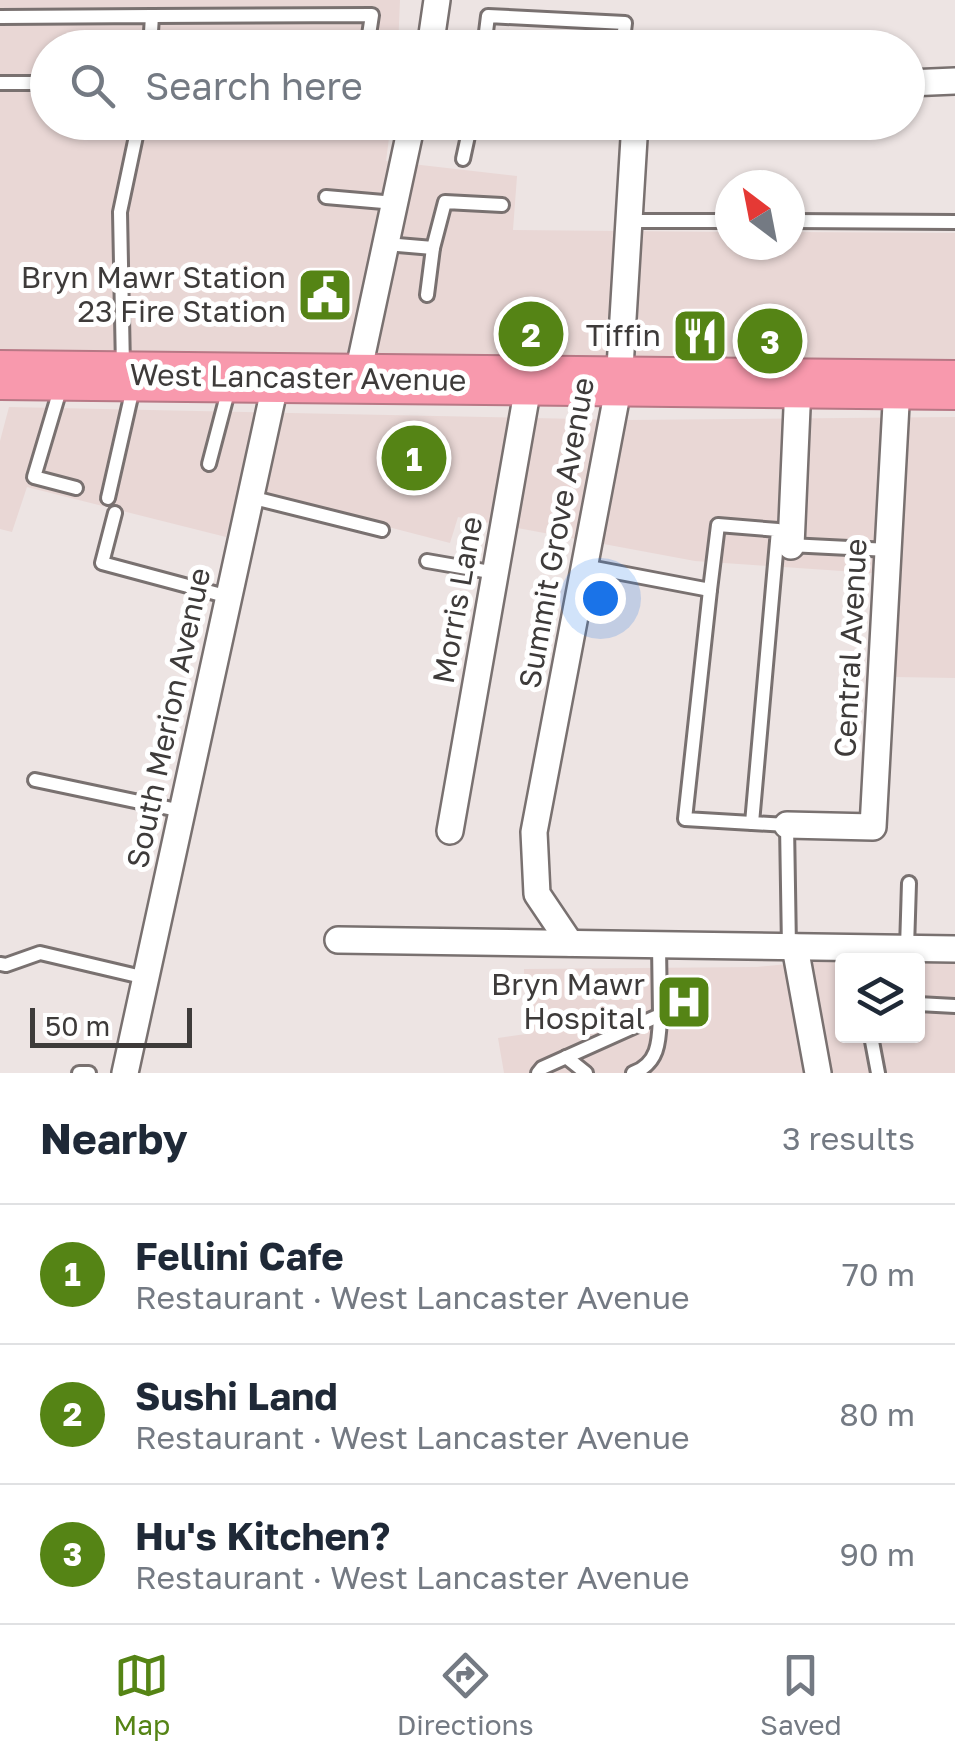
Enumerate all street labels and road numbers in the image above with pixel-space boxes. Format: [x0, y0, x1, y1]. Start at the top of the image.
street label: West Lancaster Avenue [129, 356, 467, 398]
street label: Summit Grove Avenue [511, 375, 601, 691]
street label: Morris Lane [425, 514, 489, 686]
street label: Central Avenue [826, 537, 874, 758]
street label: South Merion Avenue [119, 564, 217, 871]

